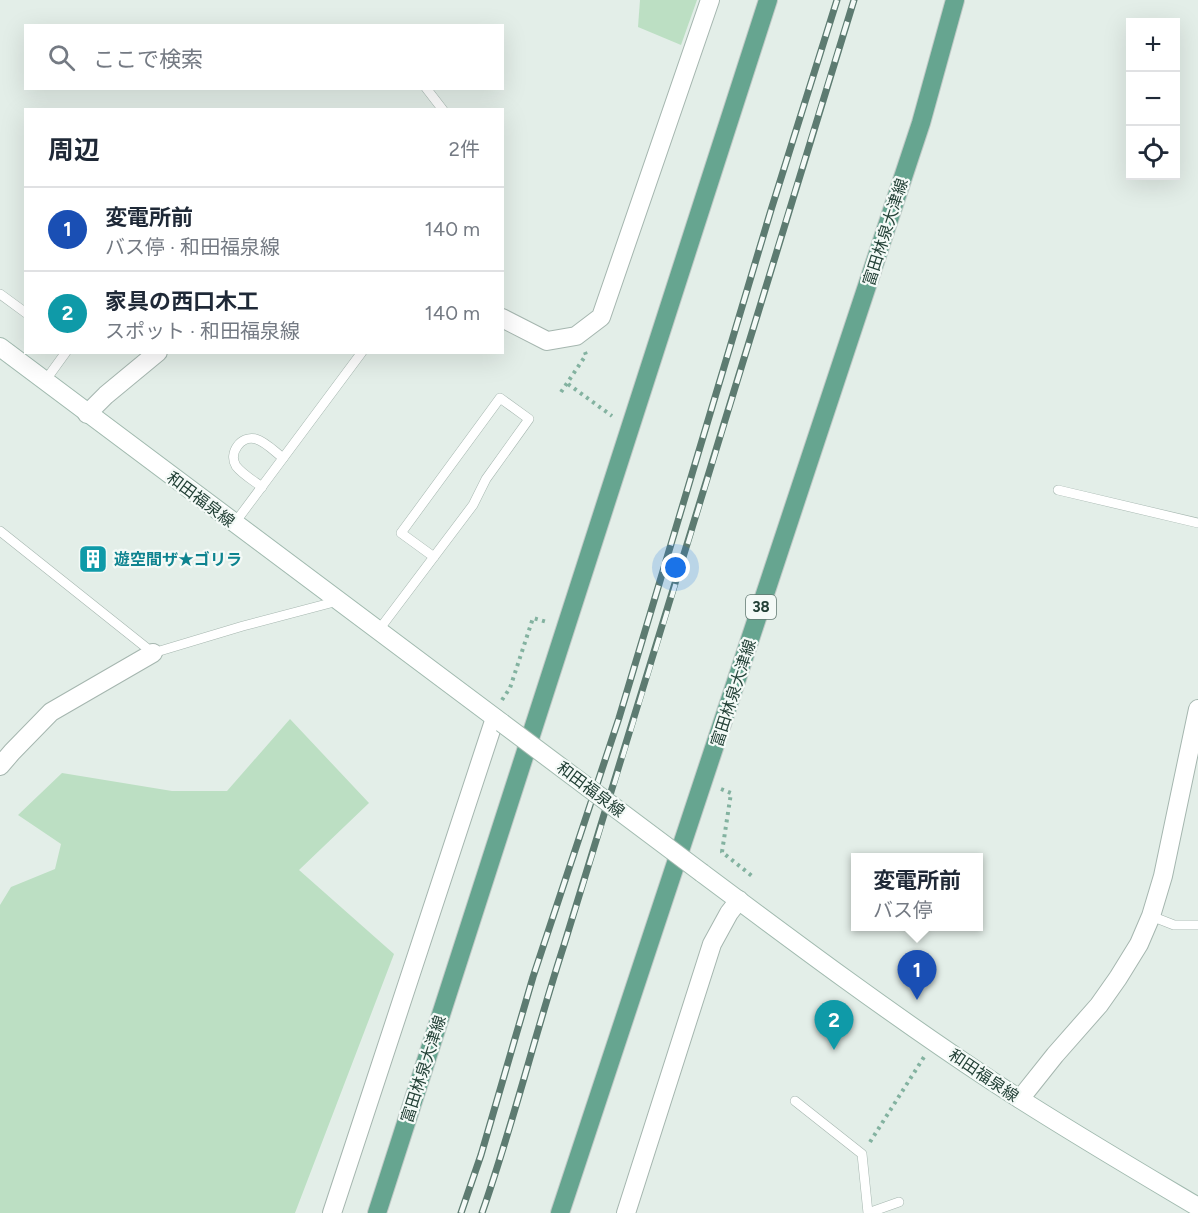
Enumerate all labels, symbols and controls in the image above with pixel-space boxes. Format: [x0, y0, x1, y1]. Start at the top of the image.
map controls [1126, 18, 1180, 180]
button: + [1126, 18, 1180, 72]
search box [24, 24, 504, 90]
icon: search [45, 41, 78, 74]
text: ここで検索 [93, 46, 203, 73]
button: − [1126, 72, 1180, 126]
button: locate [1126, 126, 1180, 180]
text: 周辺 [48, 134, 100, 166]
text: 2件 [449, 137, 480, 161]
street label: 富田林泉大津線 [859, 176, 912, 288]
text: 変電所前 [105, 204, 193, 231]
text: 1 [63, 217, 72, 241]
text: 140 m [425, 217, 480, 241]
text: バス停 · 和田福泉線 [105, 235, 280, 259]
text: 家具の西口木工 [105, 288, 259, 315]
text: 2 [62, 301, 73, 325]
text: 140 m [425, 301, 480, 325]
text: スポット · 和田福泉線 [105, 319, 300, 343]
street label: 和田福泉線 [163, 468, 238, 531]
building icon: 遊空間ザ★ゴリラ [77, 543, 109, 575]
place label: 遊空間ザ★ゴリラ [114, 550, 242, 569]
your location [661, 553, 690, 582]
road number: 38 [746, 595, 776, 619]
street label: 富田林泉大津線 [707, 637, 760, 749]
street label: 和田福泉線 [553, 758, 628, 821]
popup [851, 853, 983, 931]
text: 変電所前 [873, 867, 961, 894]
text: バス停 [873, 898, 933, 922]
pin: 1 [898, 950, 936, 1000]
pin: 2 [814, 1000, 854, 1050]
street label: 富田林泉大津線 [397, 1013, 450, 1125]
street label: 和田福泉線 [945, 1045, 1022, 1106]

